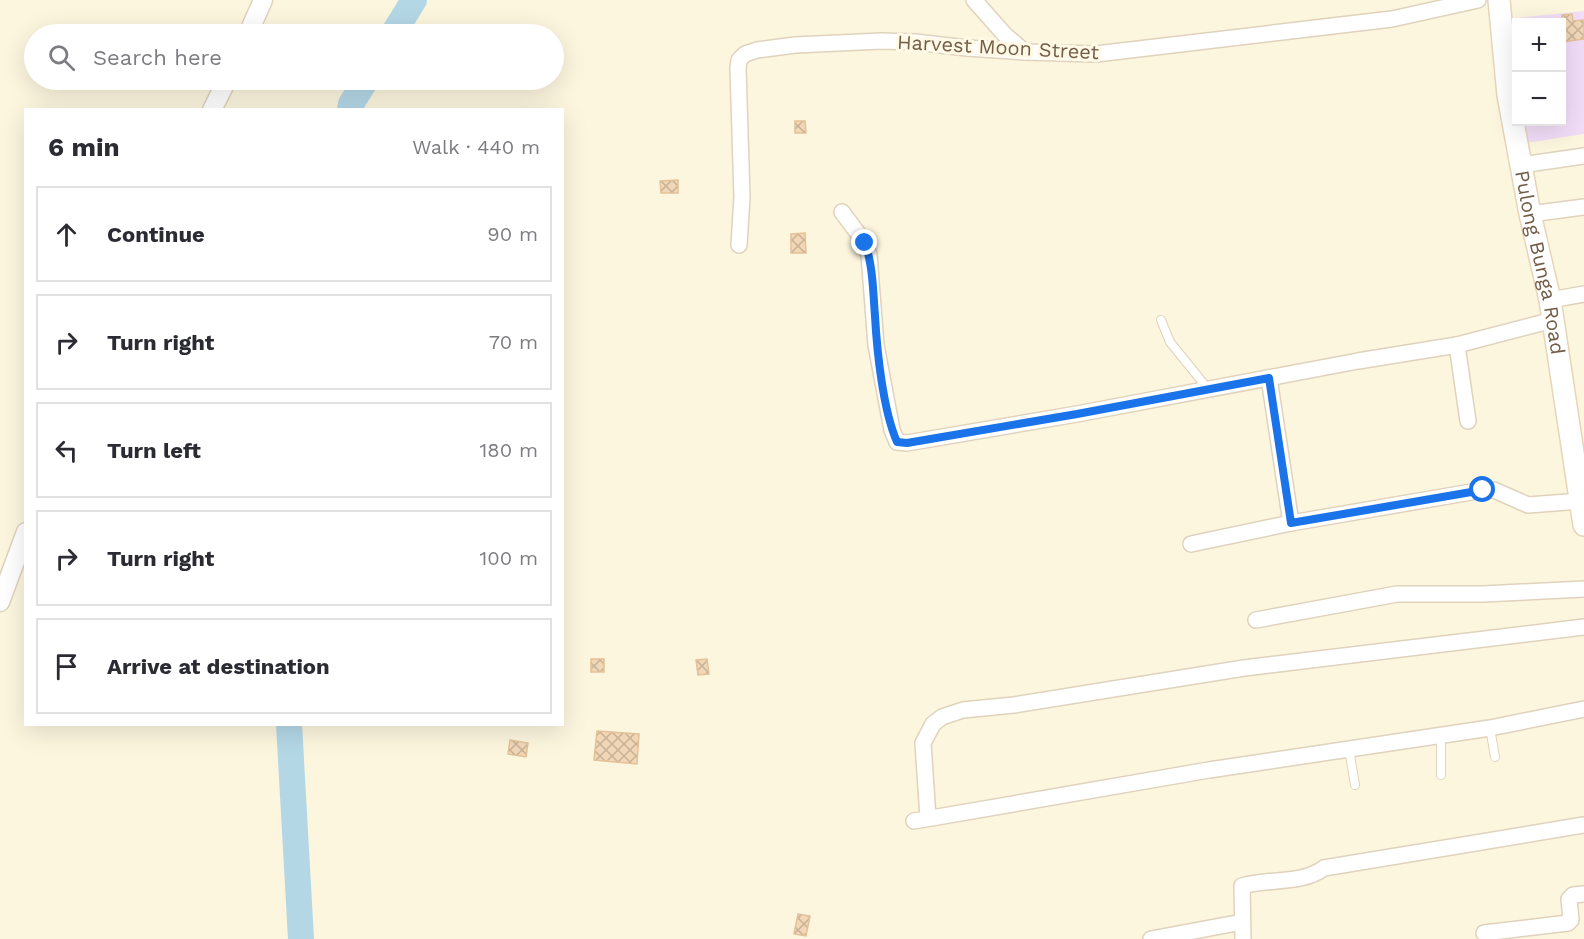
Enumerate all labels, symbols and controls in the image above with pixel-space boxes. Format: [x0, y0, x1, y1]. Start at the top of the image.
map controls [1512, 18, 1566, 126]
button: + [1512, 18, 1566, 72]
search box [24, 24, 564, 90]
street label: Harvest Moon Street [896, 30, 1100, 64]
icon: search [45, 41, 78, 74]
text: Search here [93, 45, 222, 70]
button: − [1512, 72, 1566, 126]
text: 6 min [48, 132, 120, 162]
text: Walk · 440 m [412, 135, 540, 159]
street label: Pulong Bunga Road [1510, 168, 1570, 356]
icon: ahead [50, 218, 83, 251]
text: Continue [107, 222, 205, 247]
text: 90 m [487, 222, 538, 246]
route end [851, 229, 877, 255]
icon: right [50, 326, 83, 359]
text: Turn right [107, 330, 214, 355]
text: 70 m [489, 330, 538, 354]
icon: left [50, 434, 83, 467]
text: Turn left [107, 438, 201, 463]
text: 180 m [480, 438, 538, 462]
route start [1469, 476, 1495, 502]
icon: right [50, 542, 83, 575]
text: Turn right [107, 546, 214, 571]
text: 100 m [479, 546, 538, 570]
icon: arrive [50, 650, 83, 683]
text: Arrive at destination [107, 654, 330, 679]

